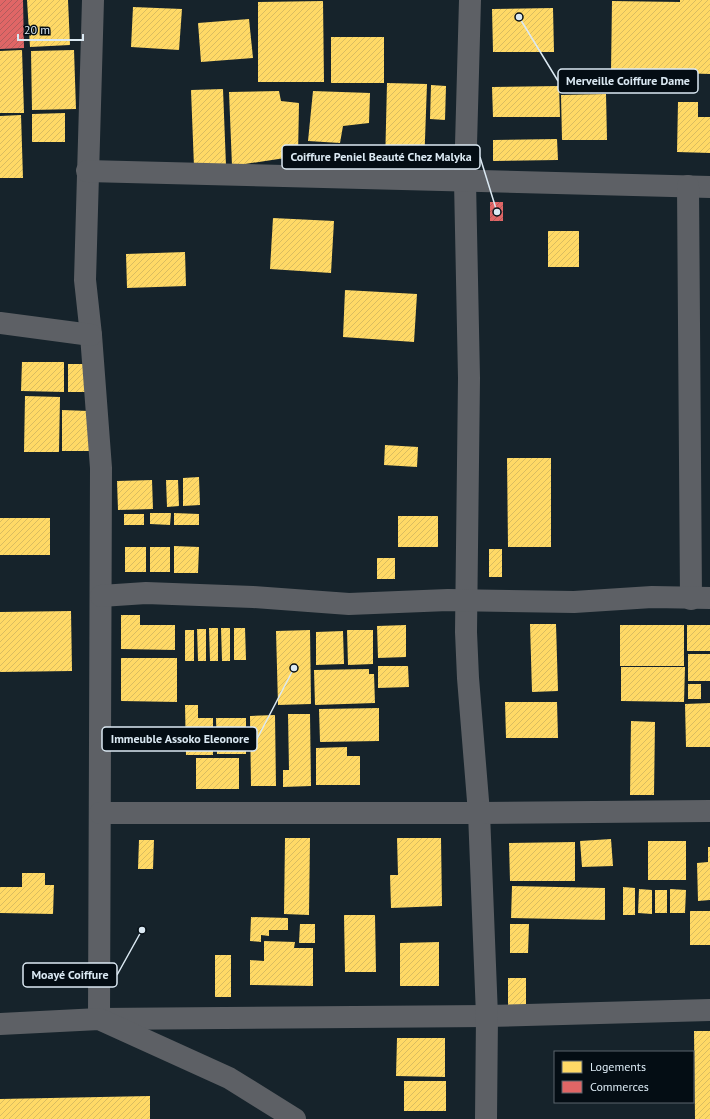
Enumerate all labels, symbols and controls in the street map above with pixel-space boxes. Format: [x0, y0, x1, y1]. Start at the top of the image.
scale bar [18, 16, 83, 42]
text: 20 m [24, 22, 50, 37]
callout: Merveille Coiffure Dame [558, 69, 698, 93]
text: Merveille Coiffure Dame [566, 73, 690, 88]
callout: Coiffure Peniel Beauté Chez Malyka [282, 145, 480, 169]
text: Coiffure Peniel Beauté Chez Malyka [290, 149, 472, 164]
callout: Immeuble Assoko Eleonore [102, 727, 257, 751]
text: Immeuble Assoko Eleonore [111, 731, 249, 746]
callout: Moayé Coiffure [23, 963, 117, 987]
text: Moayé Coiffure [31, 967, 109, 982]
legend [554, 1051, 694, 1103]
text: Logements [590, 1059, 646, 1074]
text: Commerces [590, 1079, 649, 1094]

